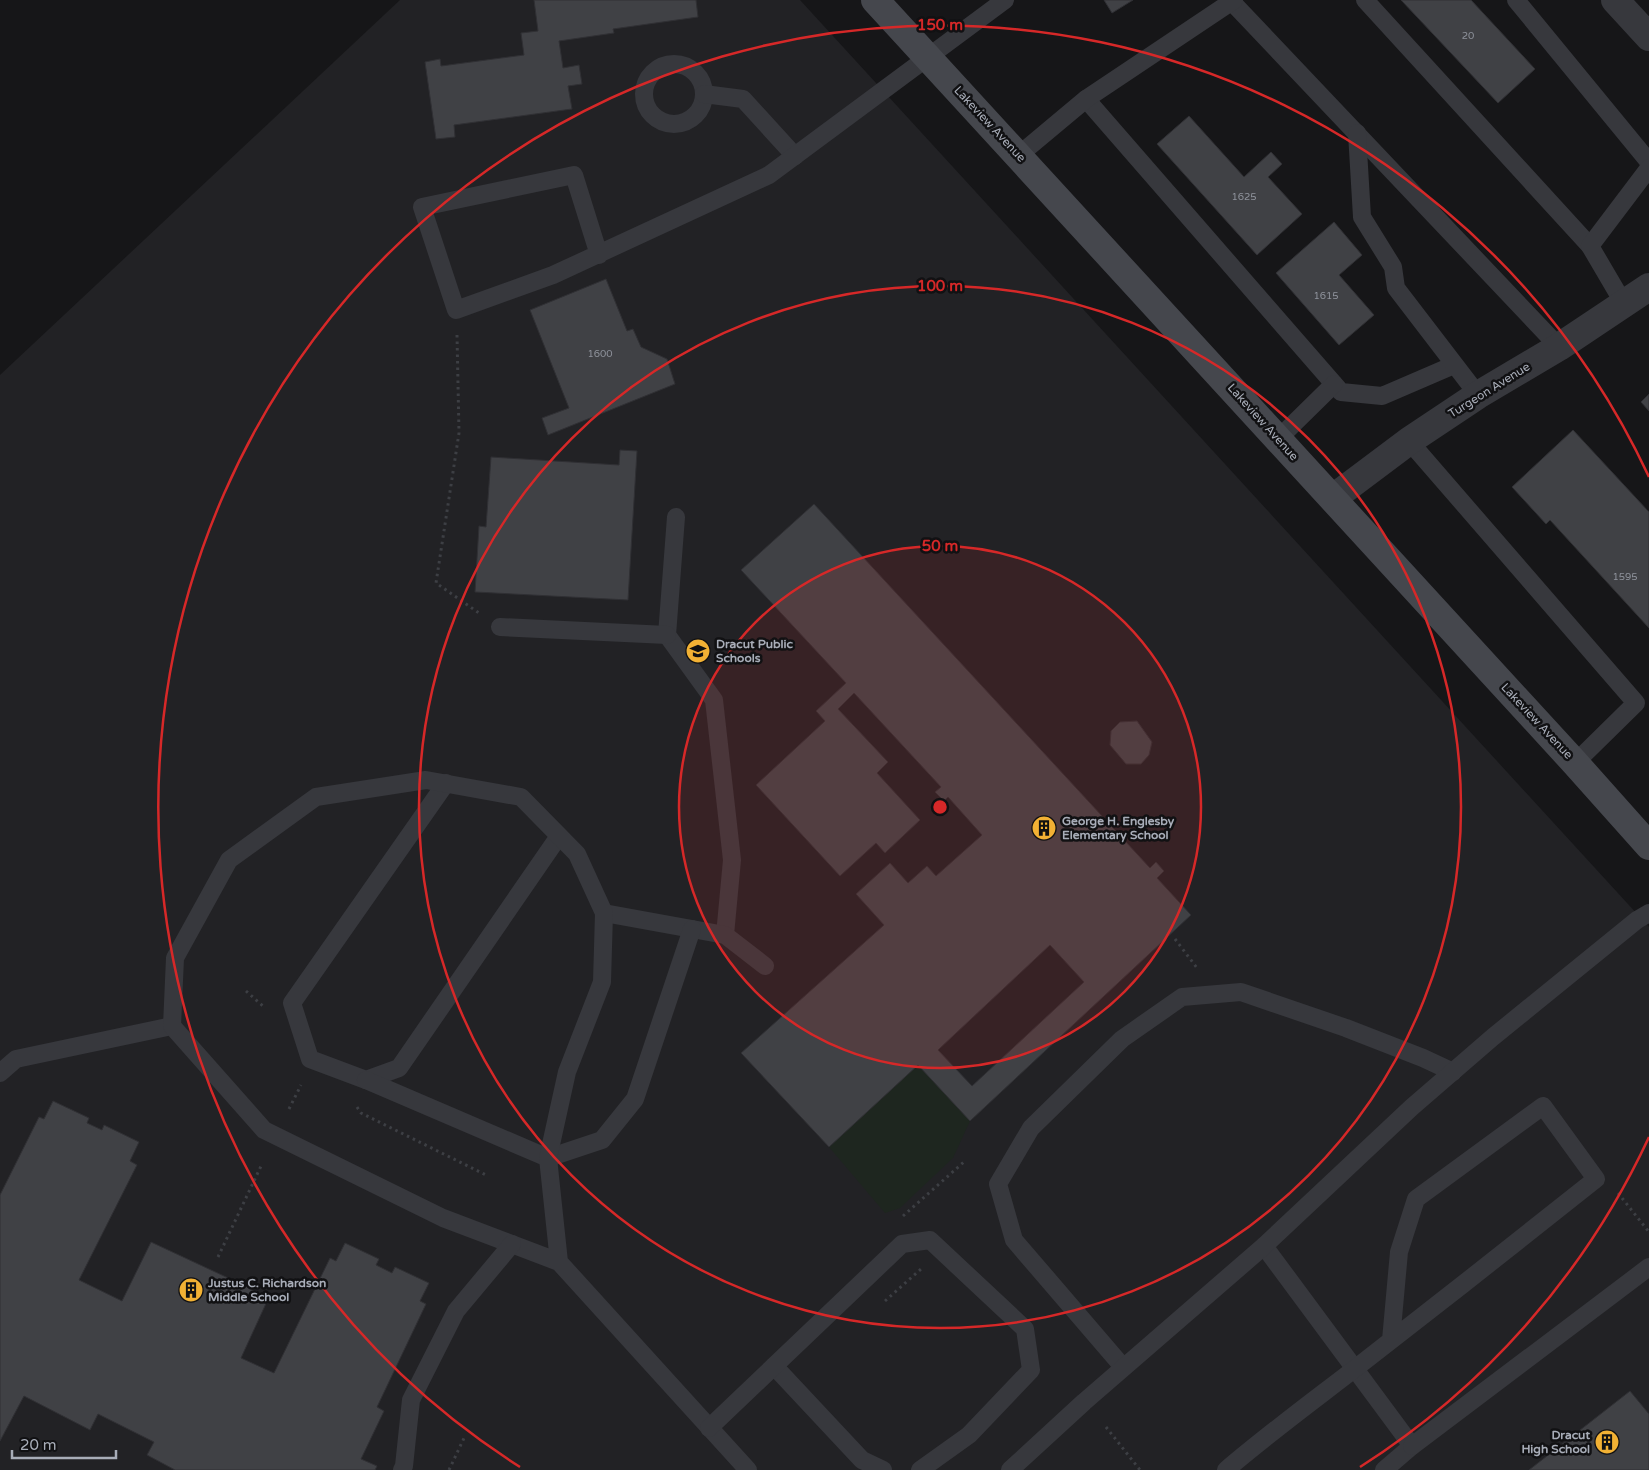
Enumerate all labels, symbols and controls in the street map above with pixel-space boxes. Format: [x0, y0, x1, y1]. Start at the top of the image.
text: 150 m [917, 16, 963, 34]
house number: 20 [1462, 30, 1474, 42]
street label: Lakeview Avenue [951, 83, 1029, 165]
house number: 1625 [1231, 191, 1257, 203]
text: 100 m [917, 277, 963, 295]
house number: 1615 [1313, 290, 1339, 302]
house number: 1600 [587, 348, 613, 360]
street label: Turgeon Avenue [1446, 359, 1532, 421]
street label: Lakeview Avenue [1225, 381, 1301, 463]
text: 50 m [922, 537, 958, 555]
house number: 1595 [1612, 571, 1638, 583]
place label: Dracut Public Schools [716, 637, 793, 665]
school or university icon: Dracut Public Schools [685, 638, 711, 664]
street label: Lakeview Avenue [1498, 680, 1576, 762]
centre of rings [931, 798, 949, 816]
place label: George H. Englesby Elementary School [1062, 814, 1175, 843]
building icon: George H. Englesby Elementary School [1031, 815, 1057, 841]
place label: Justus C. Richardson Middle School [207, 1276, 326, 1304]
building icon: Justus C. Richardson Middle School [178, 1277, 204, 1303]
scale bar [12, 1428, 116, 1460]
place label: Dracut High School [1521, 1428, 1590, 1457]
building icon: Dracut High School [1594, 1429, 1620, 1455]
text: 20 m [20, 1436, 57, 1454]

